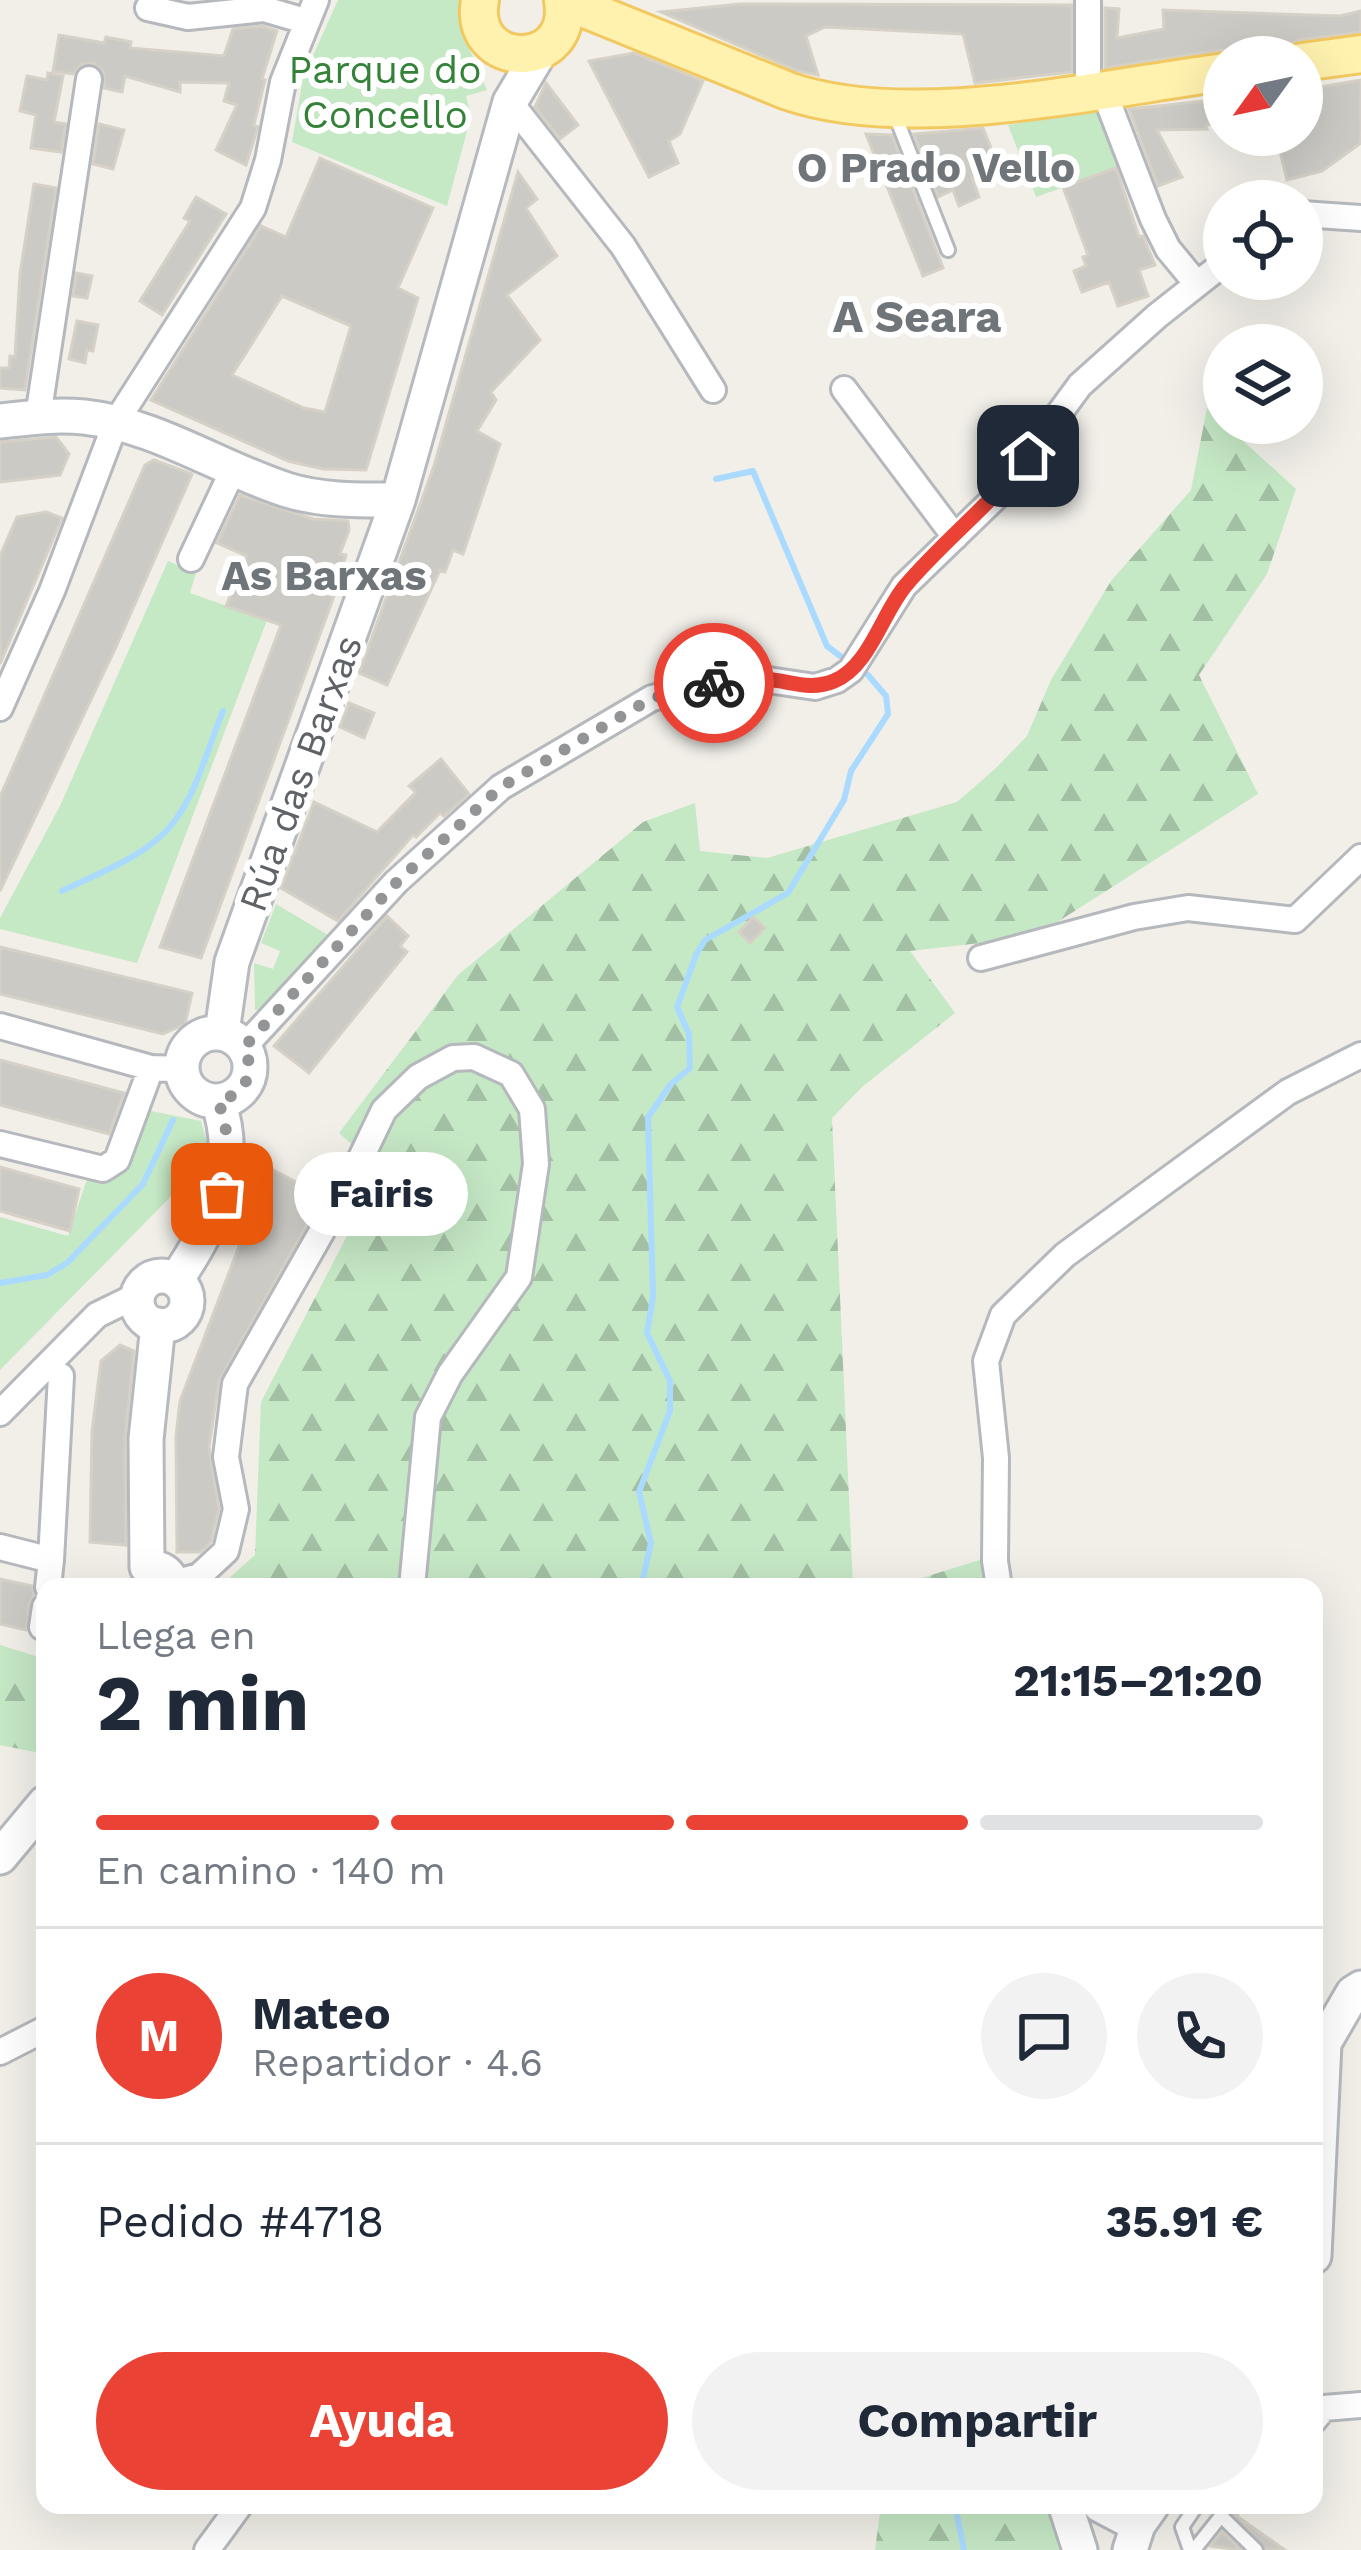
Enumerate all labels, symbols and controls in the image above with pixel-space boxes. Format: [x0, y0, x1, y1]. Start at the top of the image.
north arrow [1203, 36, 1323, 156]
map controls [1203, 36, 1323, 444]
park label: Parque do Concello [288, 47, 482, 137]
district label: O Prado Vello [797, 143, 1075, 192]
button: locate [1203, 180, 1323, 300]
district label: A Seara [833, 290, 1001, 343]
button: layers [1203, 324, 1323, 444]
pin [977, 405, 1079, 507]
icon: home [995, 423, 1061, 489]
district label: As Barxas [221, 551, 427, 600]
courier [654, 623, 774, 743]
street label: Rúa das Barxas [230, 629, 371, 918]
icon: bike [681, 650, 747, 716]
pin [171, 1143, 273, 1245]
callout: Fairis [294, 1152, 468, 1236]
icon: bag [189, 1161, 255, 1227]
text: Fairis [329, 1171, 433, 1216]
text: Llega en [96, 1613, 256, 1658]
text: 21:15–21:20 [1013, 1654, 1263, 1707]
text: 2 min [96, 1657, 309, 1749]
text: En camino · 140 m [96, 1848, 446, 1893]
button: chat [981, 1973, 1107, 2099]
button: phone [1137, 1973, 1263, 2099]
text: Mateo [252, 1987, 391, 2040]
text: M [139, 2009, 179, 2062]
text: Repartidor · 4.6 [252, 2040, 543, 2085]
text: Pedido #4718 [96, 2195, 384, 2248]
text: 35.91 € [1105, 2195, 1263, 2248]
button: Ayuda [96, 2352, 668, 2490]
button: Compartir [692, 2352, 1263, 2490]

